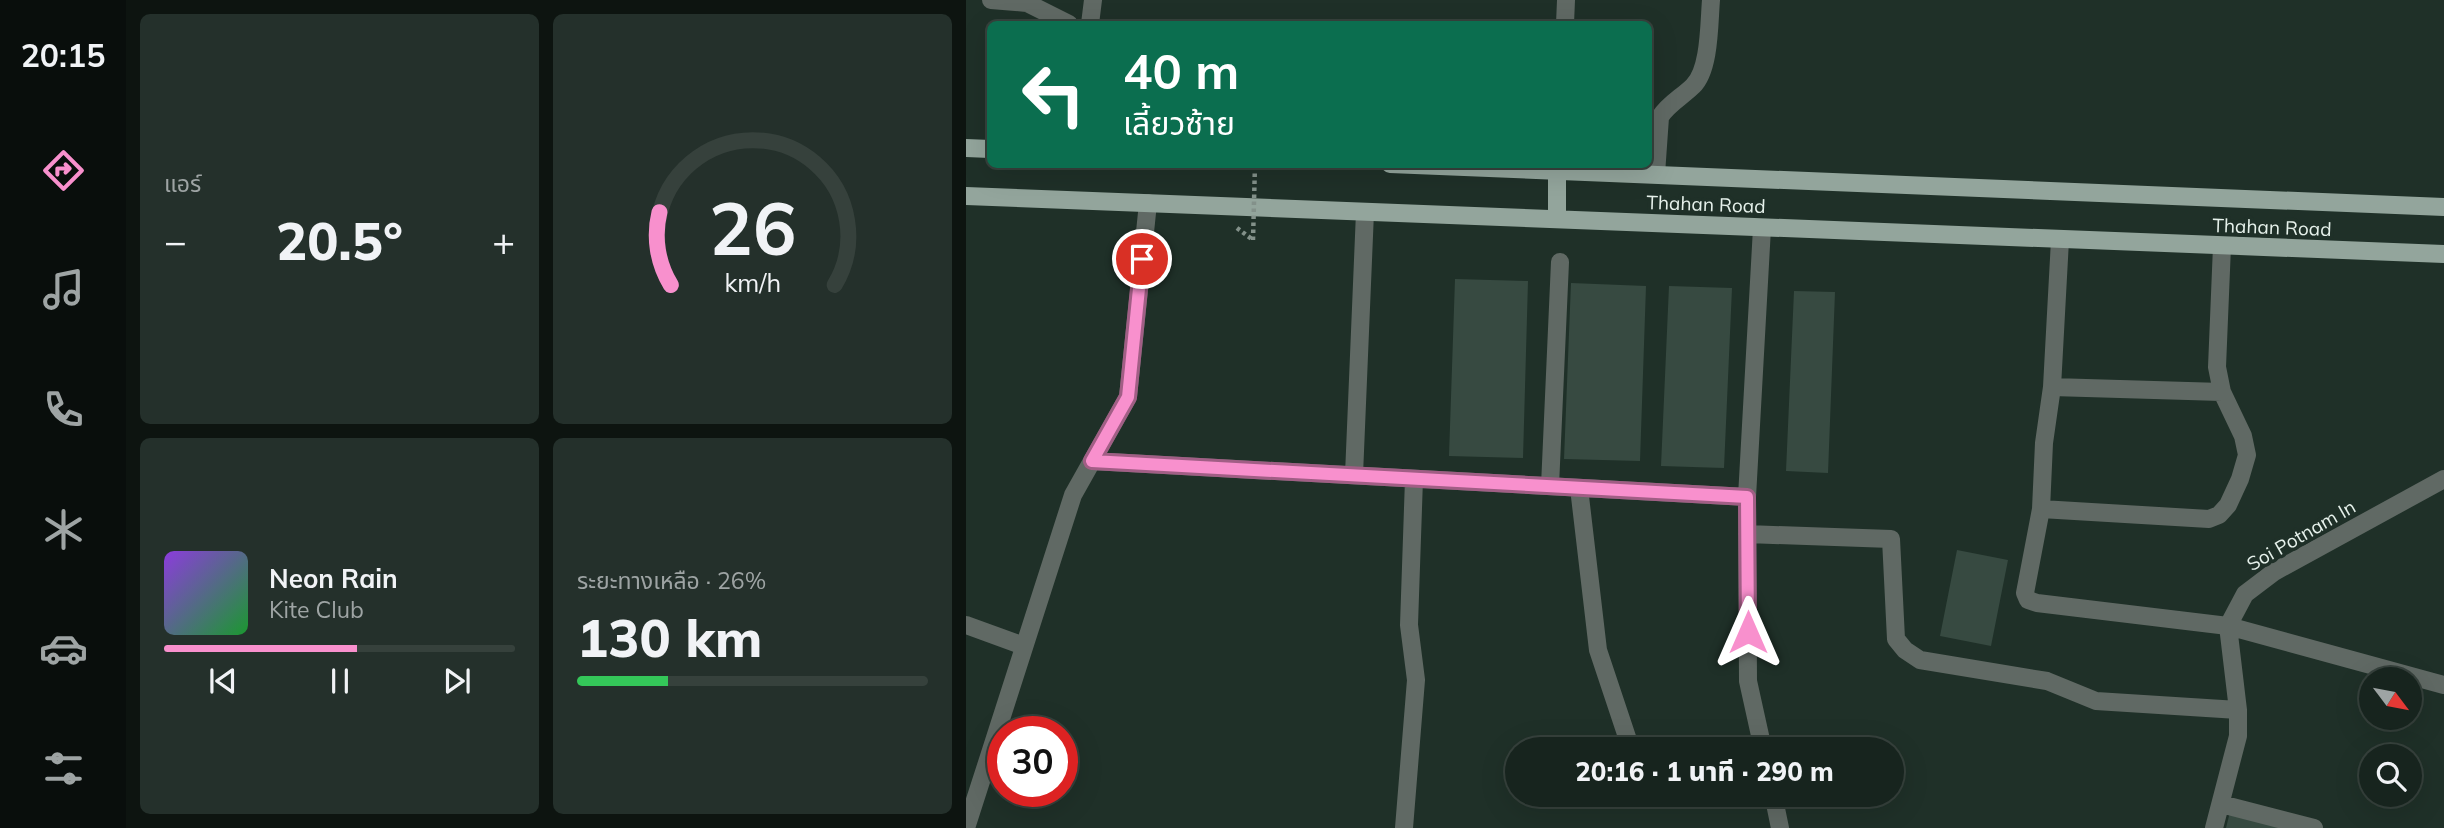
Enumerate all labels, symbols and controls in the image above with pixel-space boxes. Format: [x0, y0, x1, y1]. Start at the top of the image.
text: 20:15 [21, 35, 105, 75]
text: 40 m [1123, 40, 1239, 101]
icon: left [1008, 49, 1099, 140]
text: เลี้ยวซ้าย [1123, 103, 1235, 143]
icon: directions [39, 146, 88, 195]
text: แอร์ [164, 169, 201, 198]
text: 26 [709, 182, 796, 273]
street label: Thahan Road [1646, 190, 1766, 218]
text: 20.5° [276, 208, 403, 273]
street label: Thahan Road [2212, 213, 2332, 241]
text: − [164, 217, 187, 265]
text: + [492, 217, 515, 265]
pin [1112, 229, 1172, 289]
icon: arrive [1123, 240, 1161, 278]
icon: music [39, 265, 88, 314]
text: km/h [724, 267, 781, 298]
icon: phone [39, 385, 88, 434]
street label: Soi Potnam In [2242, 494, 2360, 576]
icon: climate [39, 505, 88, 554]
text: Neon Rain [269, 562, 398, 595]
text: ระยะทางเหลือ · 26% [577, 566, 766, 595]
text: Kite Club [269, 595, 364, 624]
position arrow [1711, 595, 1785, 669]
text: 130 km [577, 605, 762, 670]
icon: car [39, 624, 88, 673]
icon: previous [204, 662, 242, 700]
icon: pause [321, 662, 359, 700]
icon: next [438, 662, 476, 700]
north arrow [2359, 667, 2422, 730]
map controls [2359, 667, 2422, 807]
speed limit sign: 30 [987, 716, 1078, 807]
icon: filters [39, 744, 88, 793]
button: search [2359, 744, 2422, 807]
text: 20:16 · 1 นาที · 290 m [1575, 755, 1834, 788]

